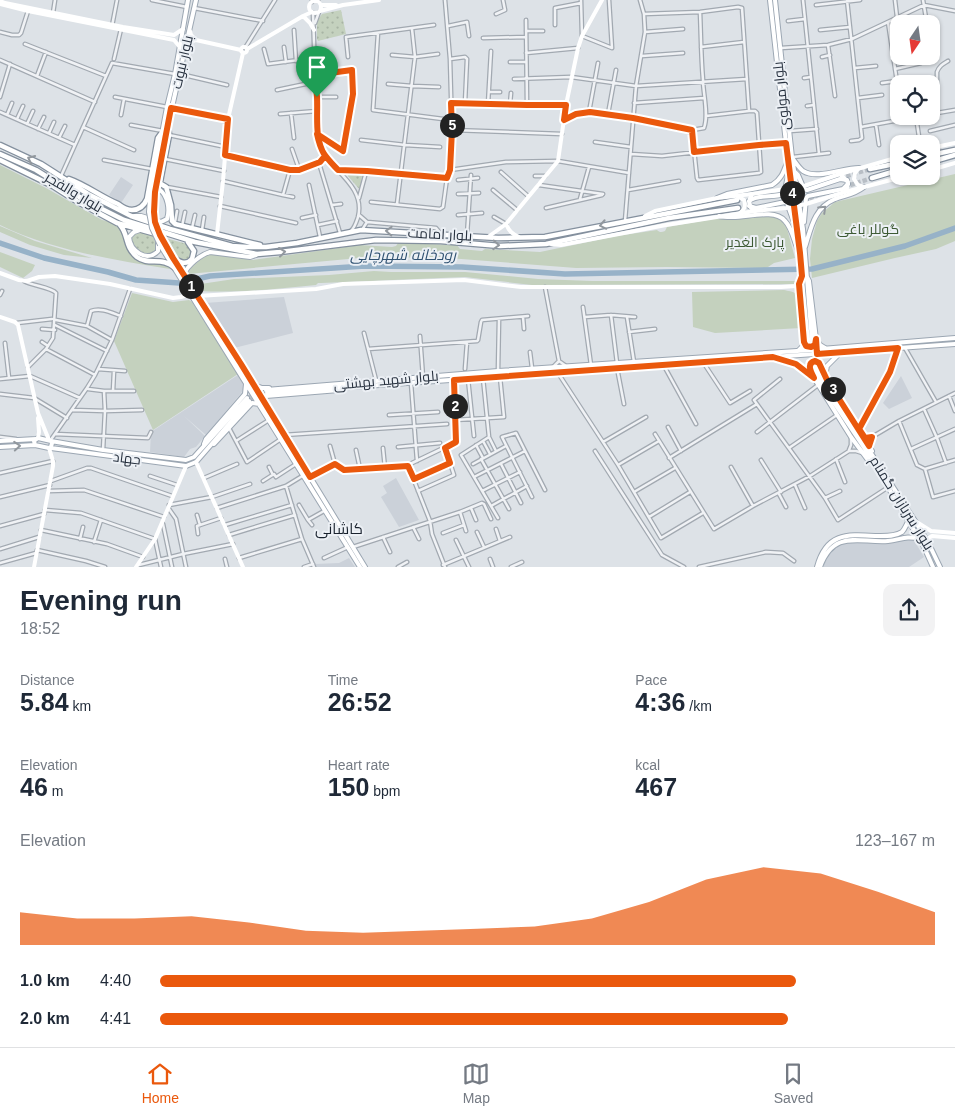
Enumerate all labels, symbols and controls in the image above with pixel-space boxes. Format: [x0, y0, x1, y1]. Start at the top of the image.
north arrow [890, 15, 940, 65]
map controls [890, 15, 940, 185]
street label: بلوار نبوت [168, 34, 196, 90]
pin [296, 46, 338, 97]
icon: arrive [303, 53, 331, 81]
street label: بلوار مولوی [769, 61, 793, 131]
button: locate [890, 75, 940, 125]
pin: 5 [440, 112, 464, 138]
text: 5 [449, 117, 456, 133]
button: layers [890, 135, 940, 185]
one-way arrow [27, 155, 36, 165]
street label: بلوار والفجر [41, 168, 106, 215]
pin: 4 [780, 180, 804, 206]
text: 4 [789, 185, 796, 201]
one-way arrow [817, 206, 826, 215]
one-way arrow [598, 220, 607, 230]
park label: گوللر باغی [837, 221, 899, 237]
street label: بلوار امامت [407, 224, 473, 244]
one-way arrow [385, 226, 393, 237]
park label: پارک الغدیر [725, 234, 784, 252]
one-way arrow [492, 240, 500, 251]
water label: رودخانه شهرچایی [350, 246, 457, 265]
one-way arrow [278, 247, 286, 258]
pin: 1 [178, 274, 204, 298]
text: 1 [188, 278, 195, 294]
street label: بلوار شهید بهشتی [333, 367, 439, 393]
pin: 3 [820, 376, 846, 402]
text: 3 [830, 381, 837, 397]
pin: 2 [442, 394, 468, 418]
text: 2 [452, 398, 459, 414]
one-way arrow [14, 441, 22, 452]
street label: جهاد [112, 448, 142, 468]
street label: بلوار سربازان گمنام [865, 453, 937, 554]
district label: کاشانی [315, 520, 363, 539]
button: share [883, 584, 935, 636]
text: Evening run [20, 585, 182, 616]
text: 18:52 [20, 620, 60, 637]
text: Distance [20, 672, 74, 688]
text: Time [328, 672, 358, 688]
text: Pace [635, 672, 667, 688]
text: 5.84 [20, 688, 69, 716]
text: 26:52 [328, 688, 392, 716]
text: 4:36 [635, 688, 685, 716]
text: km [69, 698, 91, 714]
text: /km [685, 698, 712, 714]
text: Elevation [20, 757, 78, 773]
text: Heart rate [328, 757, 390, 773]
text: kcal [635, 757, 660, 773]
text: 46 [20, 773, 48, 801]
text: 150 [328, 773, 369, 801]
text: 467 [635, 773, 677, 801]
text: m [48, 783, 63, 799]
text: bpm [369, 783, 401, 799]
text: Elevation [20, 832, 86, 849]
text: 123–167 m [855, 832, 935, 849]
text: 1.0 km [20, 972, 70, 989]
text: 4:40 [100, 972, 131, 989]
text: 2.0 km [20, 1010, 70, 1027]
text: 4:41 [100, 1010, 131, 1027]
tab: Home [142, 1060, 179, 1106]
tab: Map [462, 1060, 490, 1106]
tab: Saved [774, 1060, 813, 1106]

